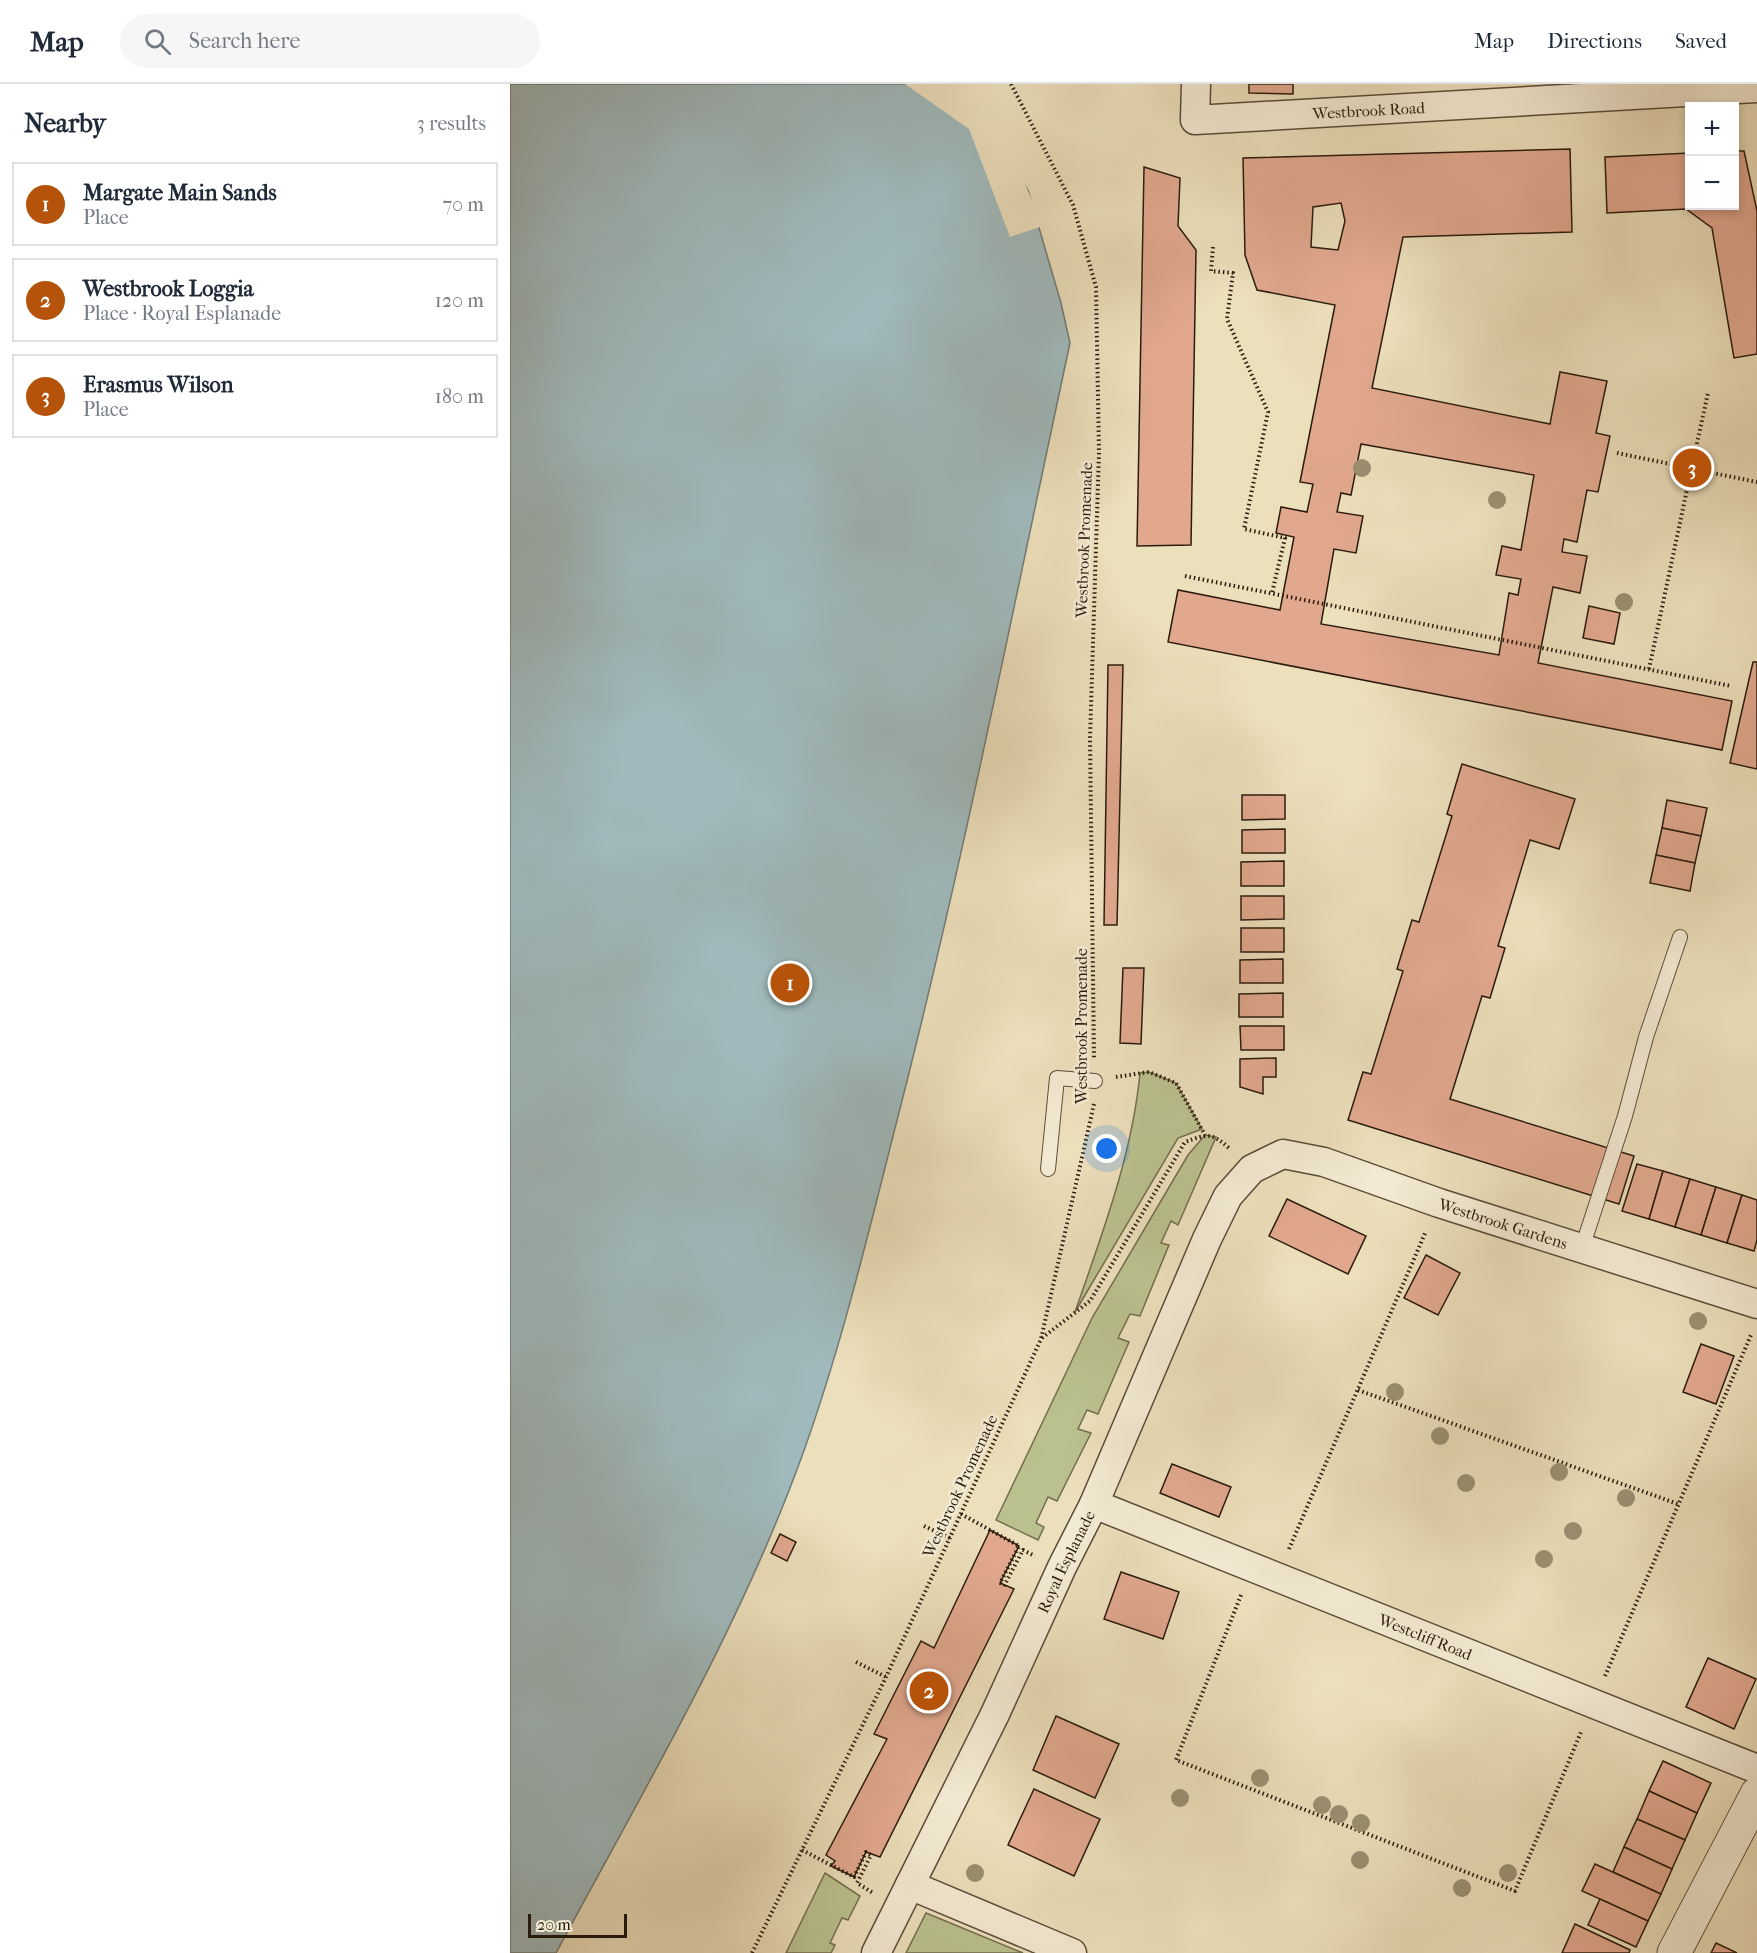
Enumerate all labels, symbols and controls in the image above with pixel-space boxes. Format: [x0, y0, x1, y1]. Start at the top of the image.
search box [120, 14, 540, 68]
text: Map [30, 25, 84, 58]
icon: search [141, 25, 174, 58]
text: Search here [189, 28, 300, 54]
text: Map [1474, 29, 1514, 53]
text: Directions [1547, 29, 1642, 53]
text: Saved [1675, 29, 1727, 53]
street label: Westbrook Road [1311, 97, 1426, 123]
map controls [1685, 102, 1739, 210]
button: + [1685, 102, 1739, 156]
text: Nearby [24, 108, 106, 139]
text: 3 results [417, 112, 486, 135]
button: − [1685, 156, 1739, 210]
text: Margate Main Sands [83, 180, 277, 206]
text: 1 [42, 193, 49, 216]
text: 70 m [442, 193, 484, 216]
text: Place [83, 206, 129, 229]
text: Westbrook Loggia [83, 276, 254, 302]
text: 2 [40, 289, 51, 312]
text: 120 m [435, 289, 484, 312]
text: Place · Royal Esplanade [83, 302, 281, 325]
text: Erasmus Wilson [83, 372, 233, 398]
text: 3 [41, 385, 50, 408]
text: 180 m [435, 385, 484, 408]
text: Place [83, 398, 129, 421]
pin: 3 [1672, 446, 1712, 490]
street label: Westbrook Promenade [1072, 462, 1096, 619]
street label: Westbrook Promenade [1072, 948, 1091, 1105]
pin: 1 [770, 960, 810, 1006]
your location [1092, 1134, 1121, 1163]
street label: Westbrook Gardens [1435, 1194, 1570, 1253]
street label: Westbrook Promenade [918, 1411, 1002, 1562]
street label: Royal Esplanade [1033, 1507, 1099, 1616]
street label: Westcliff Road [1375, 1609, 1475, 1664]
pin: 2 [910, 1668, 948, 1714]
scale bar [528, 1911, 627, 1938]
text: 20 m [537, 1915, 571, 1934]

